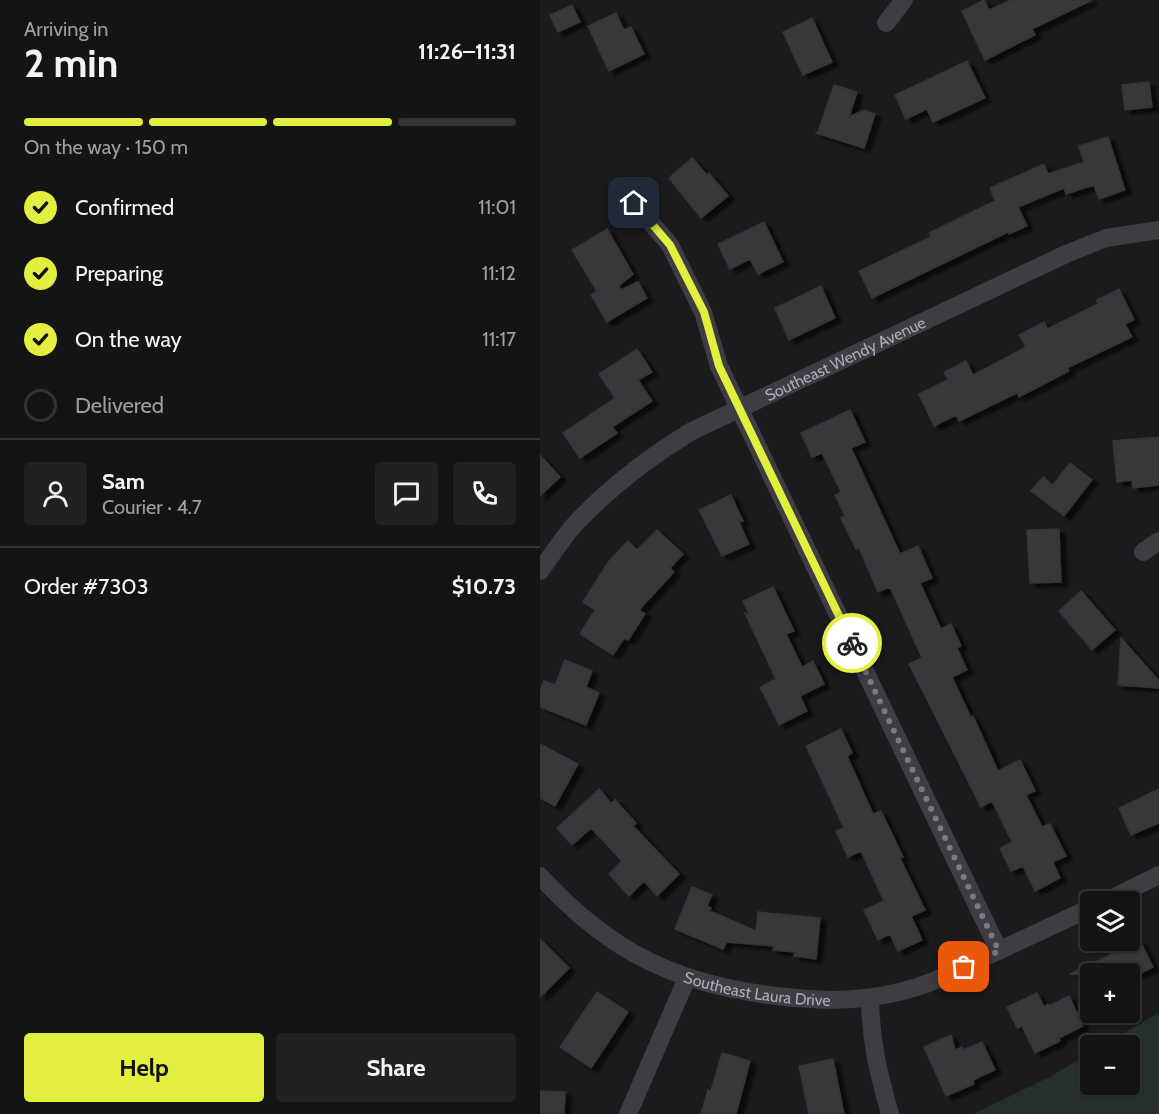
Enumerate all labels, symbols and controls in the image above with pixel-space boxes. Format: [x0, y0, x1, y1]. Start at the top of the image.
text: Arriving in [24, 17, 108, 41]
text: 11:26–11:31 [418, 38, 516, 65]
text: 2 min [24, 39, 118, 87]
text: On the way · 150 m [24, 135, 188, 159]
pin [608, 177, 659, 228]
icon: home [617, 186, 650, 219]
icon: check [24, 191, 57, 224]
text: Confirmed [75, 194, 174, 221]
text: 11:01 [478, 195, 516, 219]
icon: check [24, 257, 57, 290]
text: Preparing [75, 260, 163, 287]
text: 11:12 [482, 261, 516, 285]
street label: Southeast Wendy Avenue [762, 312, 928, 405]
icon: check [24, 323, 57, 356]
text: On the way [75, 326, 182, 353]
text: 11:17 [482, 327, 516, 351]
text: Delivered [75, 392, 164, 419]
button: person [24, 462, 87, 525]
button: chat [375, 462, 438, 525]
button: phone [453, 462, 516, 525]
text: Sam [102, 468, 145, 495]
text: Courier · 4.7 [102, 495, 202, 519]
text: Order #7303 [24, 573, 149, 600]
text: $10.73 [452, 573, 516, 600]
courier [822, 613, 882, 673]
icon: bike [836, 627, 869, 660]
map controls [1080, 891, 1140, 1095]
button: layers [1080, 891, 1140, 951]
pin [938, 941, 989, 992]
icon: bag [947, 950, 980, 983]
button: + [1080, 963, 1140, 1023]
street label: Southeast Laura Drive [681, 967, 831, 1009]
button: Help [24, 1033, 264, 1102]
button: Share [276, 1033, 516, 1102]
button: − [1080, 1035, 1140, 1095]

